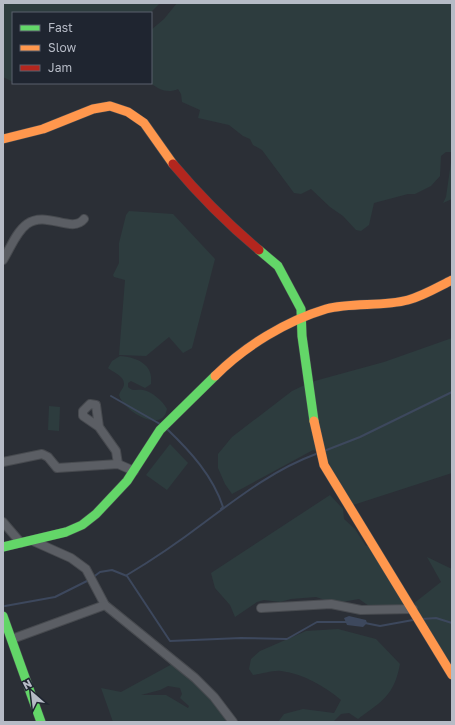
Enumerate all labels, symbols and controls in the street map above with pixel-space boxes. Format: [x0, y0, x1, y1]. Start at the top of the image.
legend [12, 12, 152, 84]
text: Fast [48, 20, 73, 35]
text: Slow [48, 40, 76, 55]
text: Jam [48, 60, 72, 75]
north arrow [12, 673, 52, 713]
text: N [20, 676, 34, 691]

